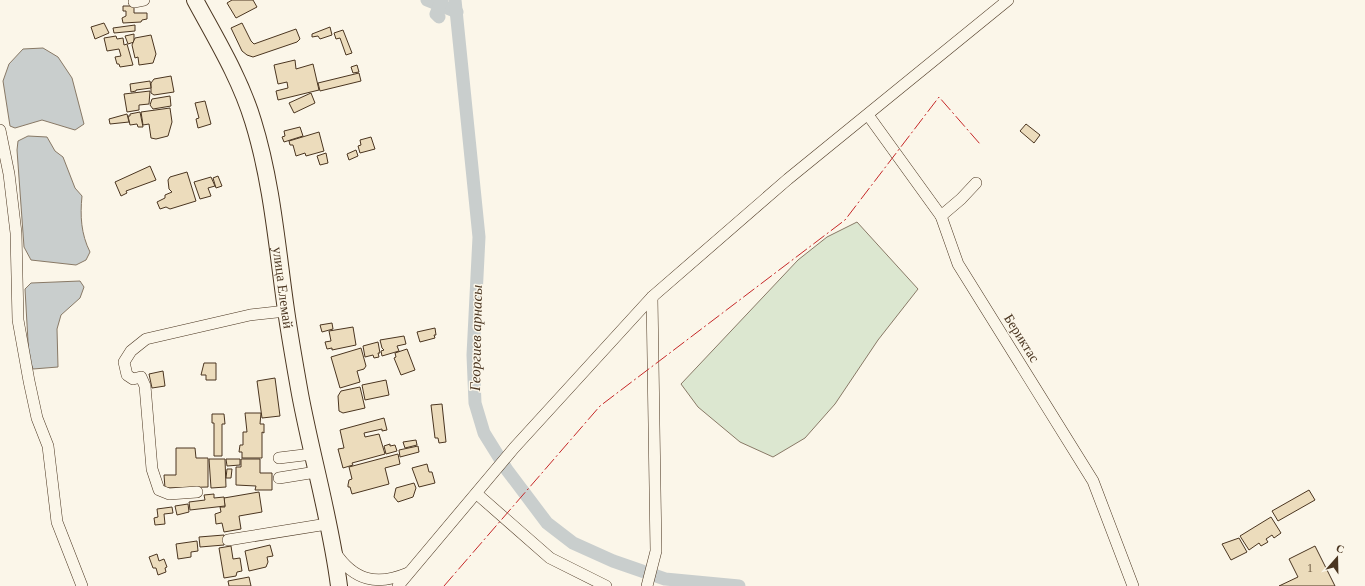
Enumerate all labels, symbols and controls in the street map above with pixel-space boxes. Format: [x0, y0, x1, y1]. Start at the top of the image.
street label: улица Елемай [270, 246, 296, 330]
water label: Георгиев арнасы [467, 285, 485, 392]
street label: Бериктас [1001, 311, 1042, 365]
north arrow [1317, 538, 1357, 578]
text: С [1335, 542, 1346, 556]
house number: 1 [1307, 561, 1313, 575]

